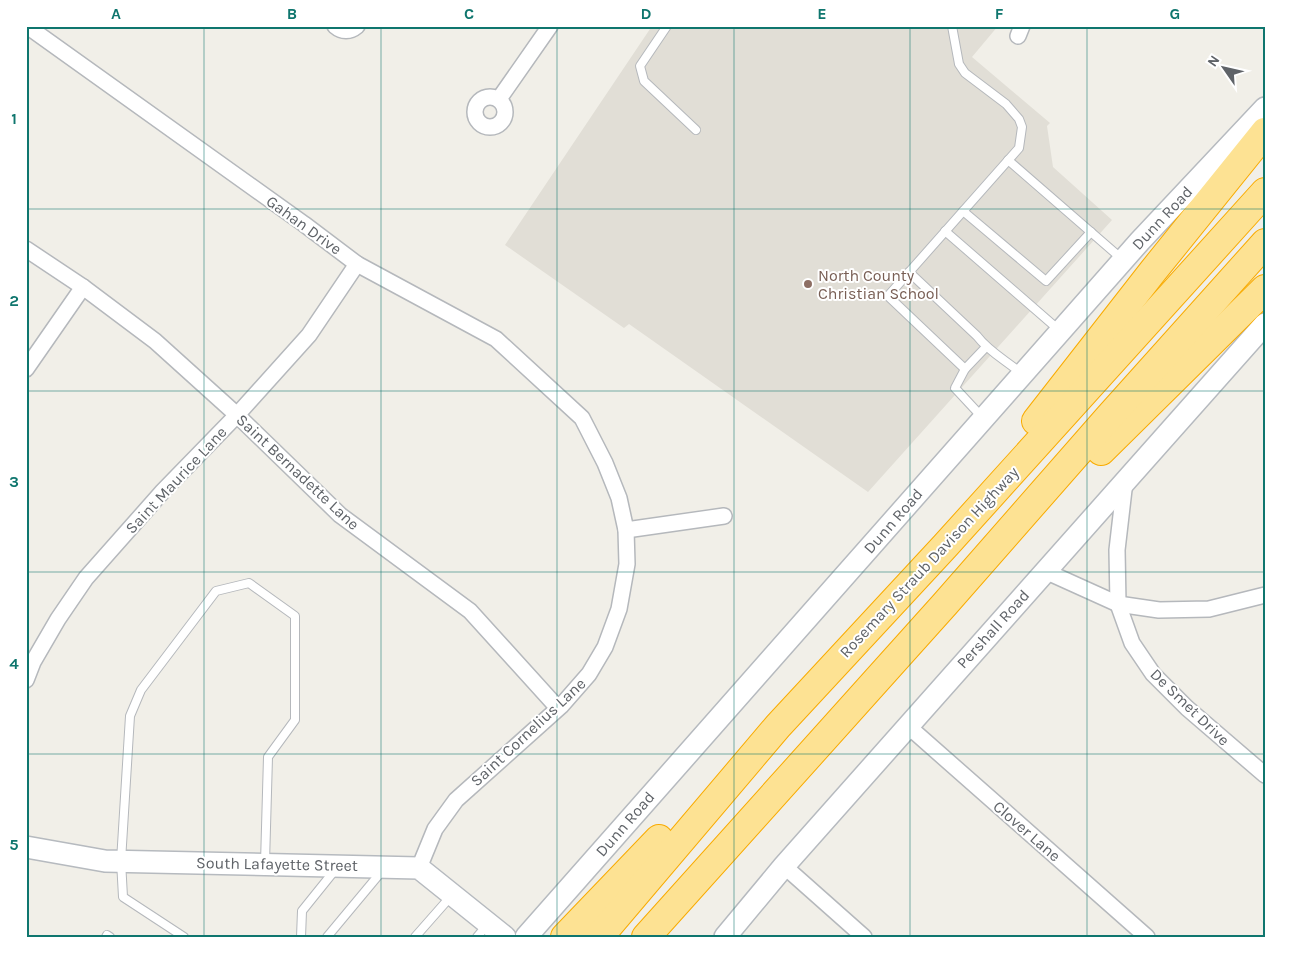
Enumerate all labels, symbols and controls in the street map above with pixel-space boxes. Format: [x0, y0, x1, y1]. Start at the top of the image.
text: A [111, 4, 121, 23]
text: B [287, 4, 297, 23]
text: C [464, 4, 474, 23]
text: D [641, 4, 652, 23]
text: E [817, 4, 827, 23]
text: F [995, 4, 1004, 23]
text: G [1170, 4, 1180, 23]
north arrow [1198, 42, 1248, 92]
text: N [1204, 52, 1223, 70]
text: 1 [11, 109, 17, 128]
street label: Dunn Road [1128, 182, 1196, 254]
street label: Gahan Drive [263, 191, 345, 259]
place label: North County Christian School [818, 266, 939, 303]
marker: North County Christian School [802, 278, 814, 290]
text: 2 [9, 291, 19, 310]
street label: Saint Bernadette Lane [233, 410, 363, 534]
street label: Saint Maurice Lane [121, 422, 231, 538]
street label: Rosemary Straub Davison Highway [835, 462, 1023, 661]
text: 3 [9, 472, 19, 491]
street label: Dunn Road [860, 485, 926, 557]
street label: Pershall Road [953, 586, 1033, 672]
text: 4 [9, 654, 19, 673]
street label: De Smet Drive [1146, 665, 1234, 749]
street label: Saint Cornelius Lane [467, 674, 589, 790]
street label: Dunn Road [592, 788, 658, 860]
street label: Clover Lane [989, 797, 1065, 865]
text: 5 [9, 835, 19, 854]
street label: South Lafayette Street [196, 853, 358, 875]

